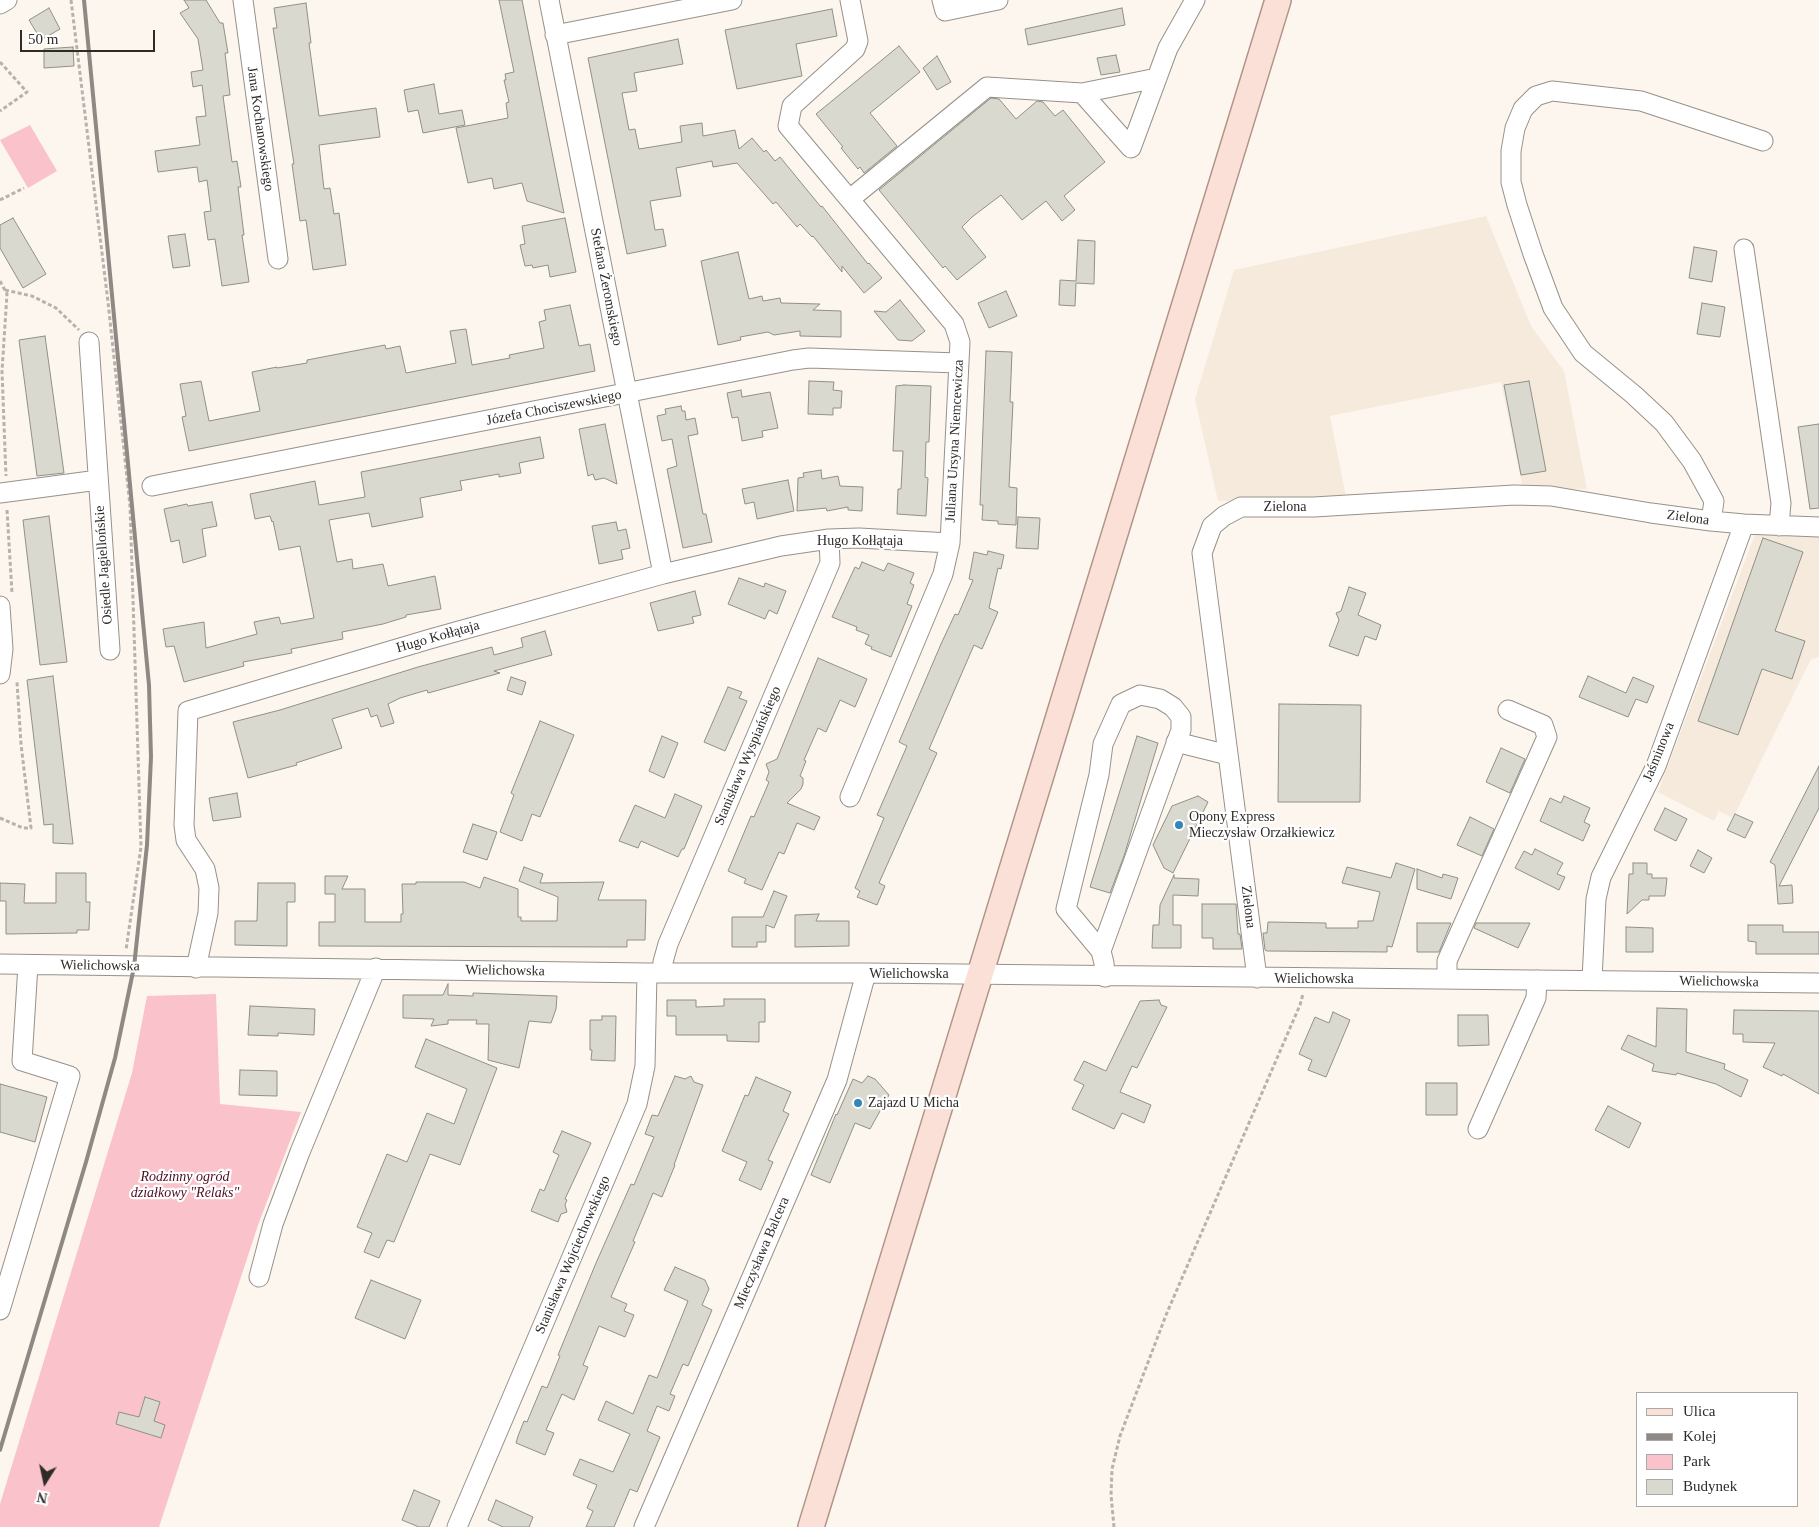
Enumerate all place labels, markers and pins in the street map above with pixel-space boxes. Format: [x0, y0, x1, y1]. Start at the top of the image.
place label: Opony Express Mieczysław Orzałkiewicz [1189, 809, 1335, 842]
marker: Opony Express Mieczysław Orzałkiewicz [1173, 819, 1185, 831]
place label: Zajazd U Micha [868, 1095, 959, 1111]
marker: Zajazd U Micha [852, 1097, 864, 1109]

